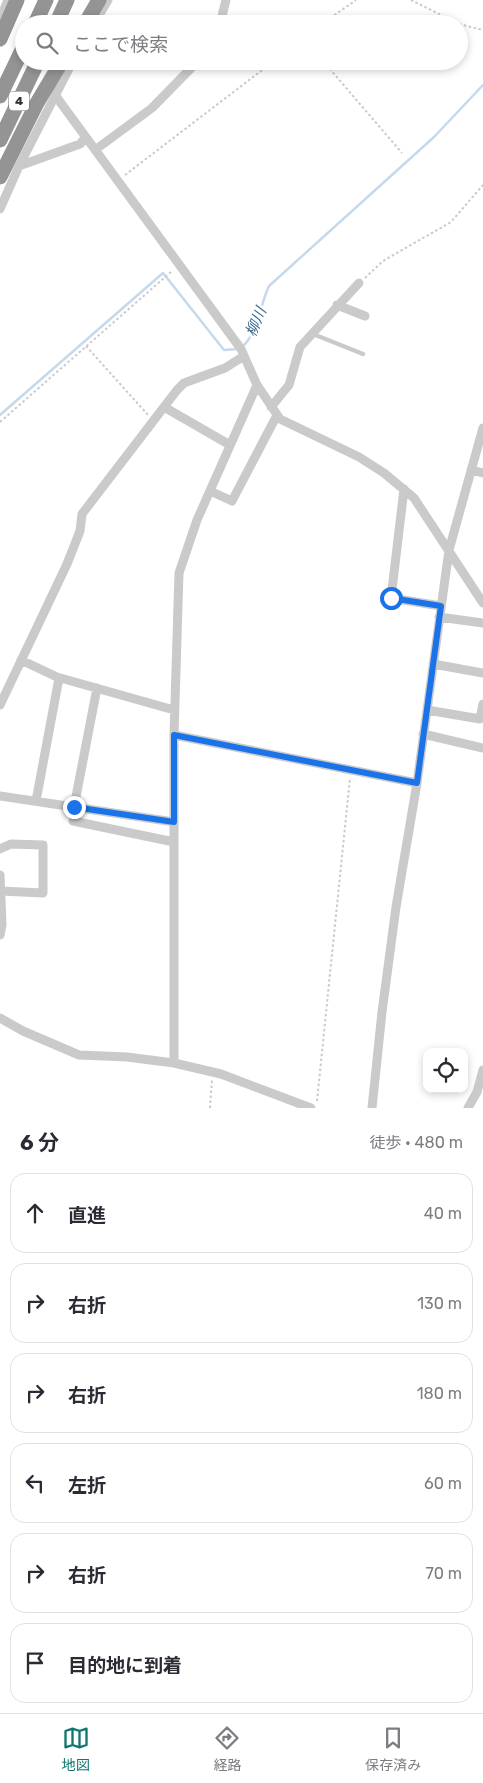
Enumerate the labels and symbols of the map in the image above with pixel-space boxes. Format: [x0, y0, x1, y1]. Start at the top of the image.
road number: 4 [9, 92, 29, 110]
water label: 柳川 [242, 303, 271, 339]
route start [380, 587, 403, 610]
route end [63, 796, 86, 819]

